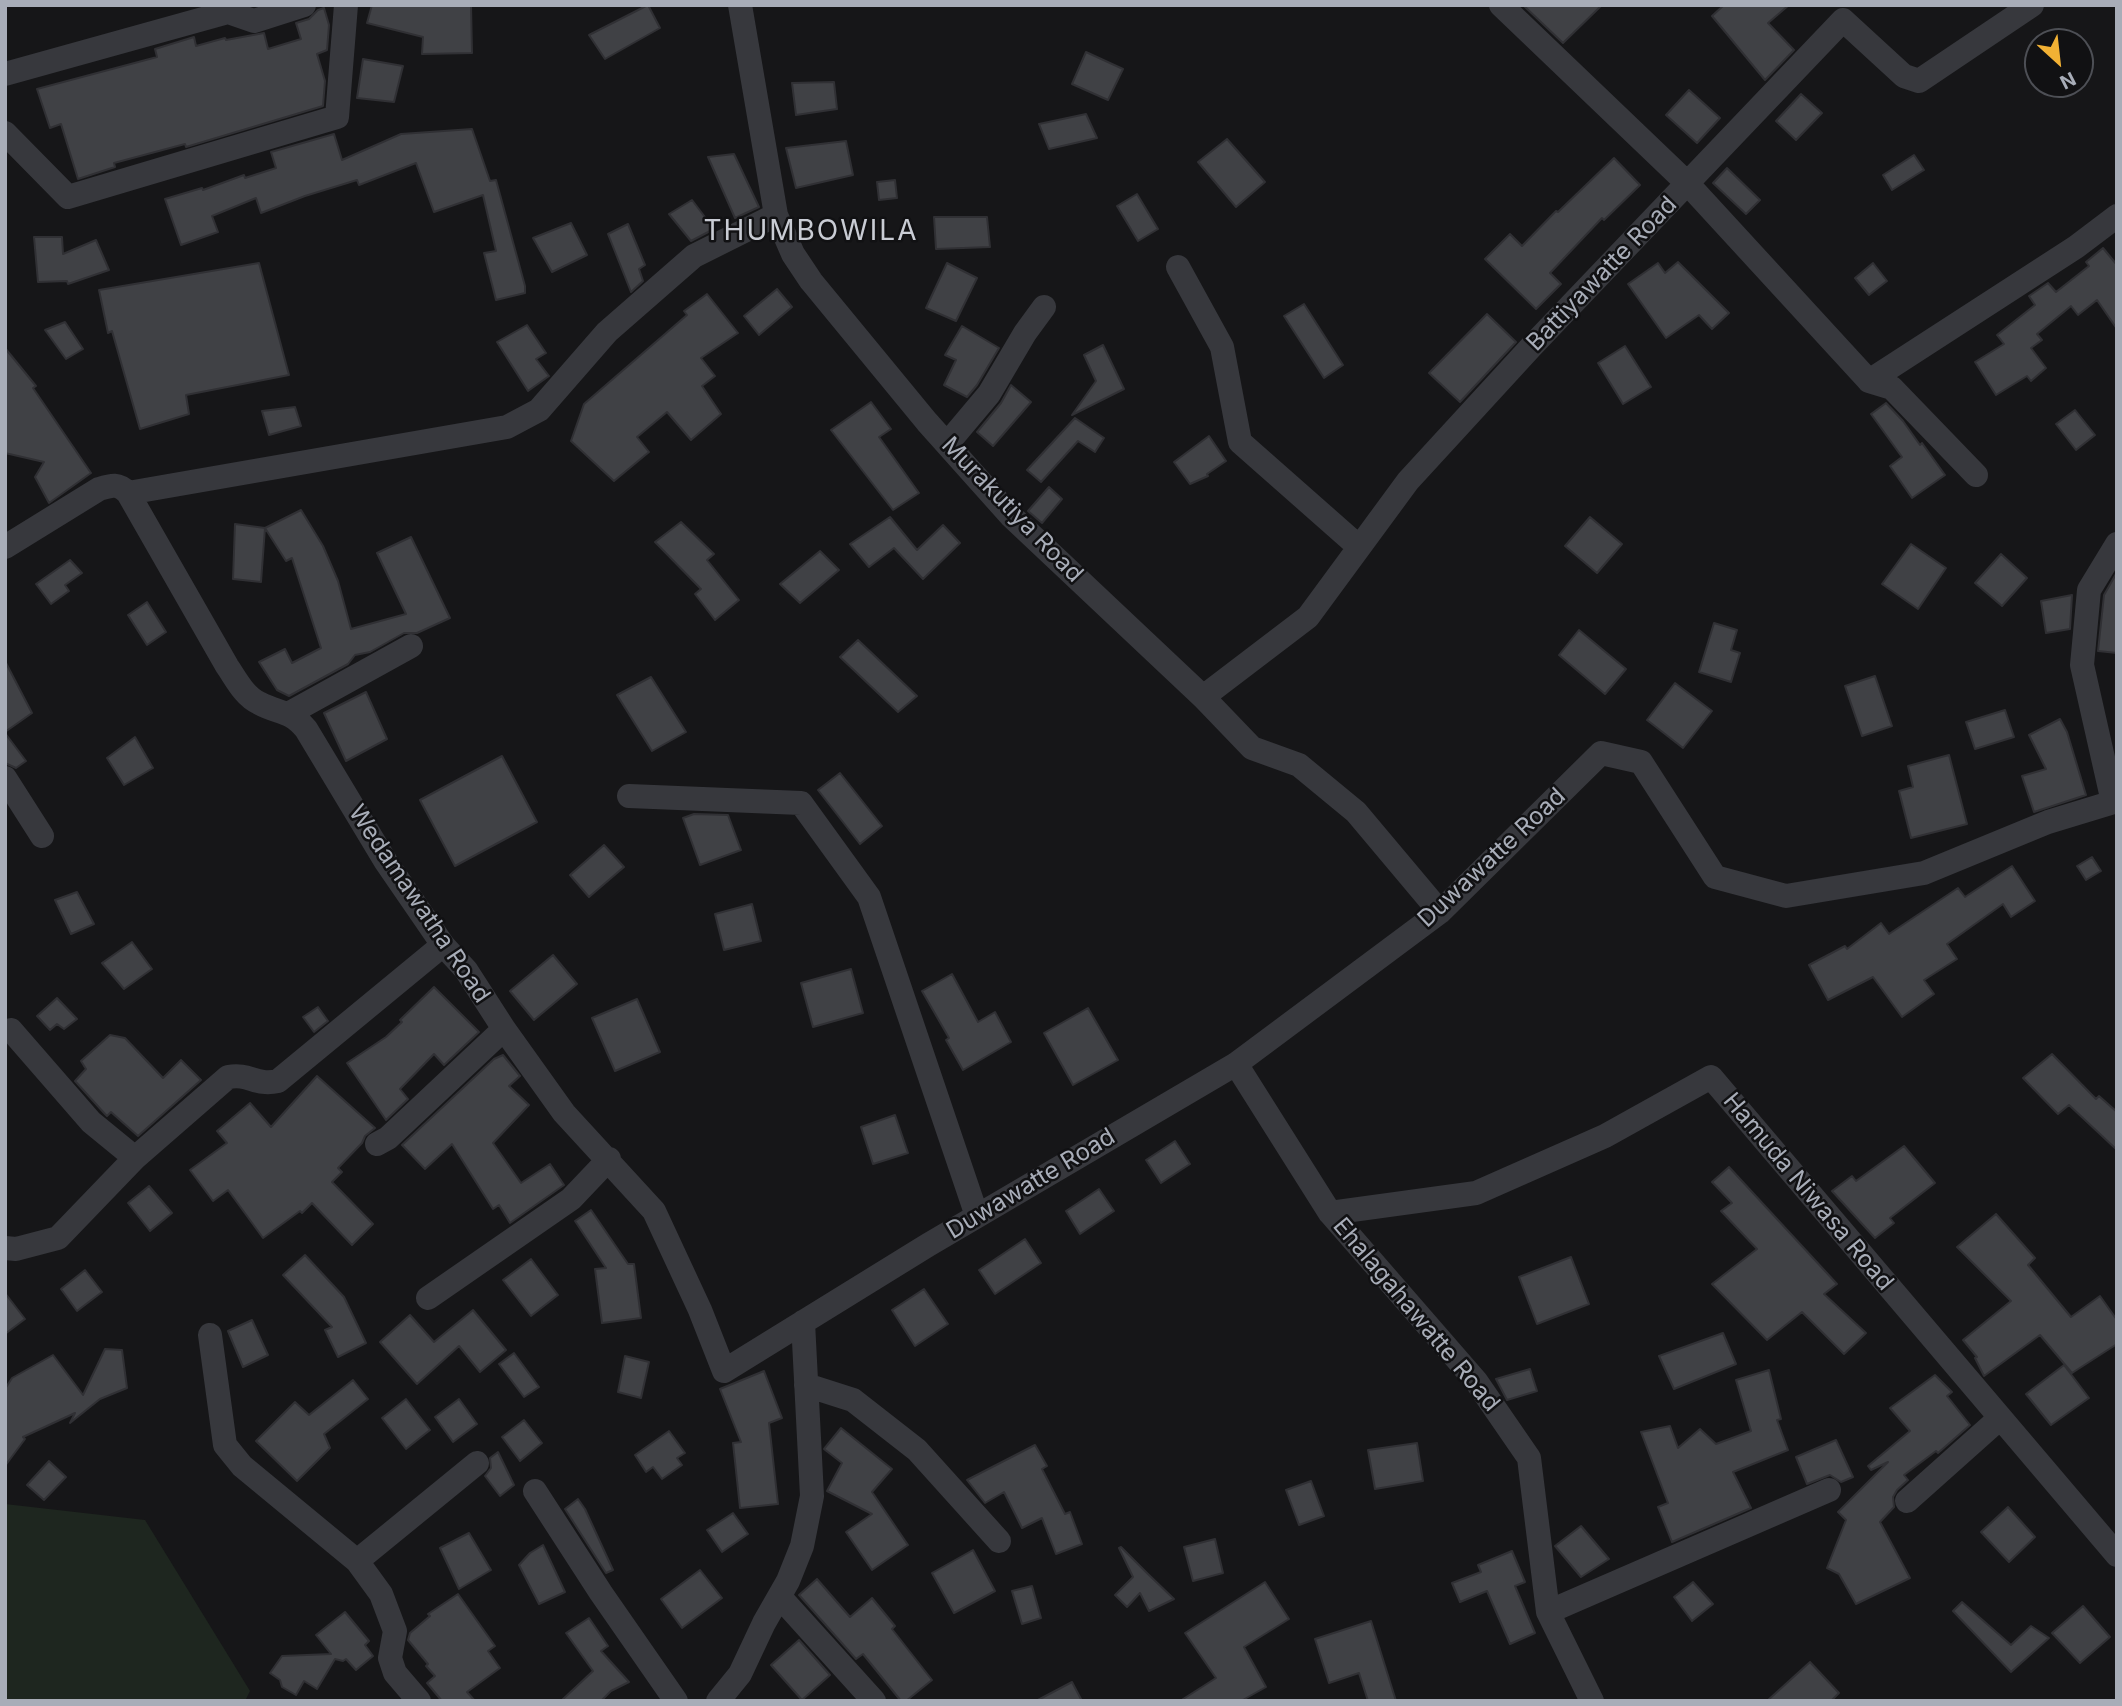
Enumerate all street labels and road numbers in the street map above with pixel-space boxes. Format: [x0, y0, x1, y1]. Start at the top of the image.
street label: Battiyawatte Road [1521, 191, 1683, 357]
street label: Murakutiya Road [935, 431, 1089, 589]
street label: Duwawatte Road [1412, 782, 1572, 934]
street label: Wedamawatha Road [342, 800, 496, 1008]
street label: Hamuda Niwasa Road [1717, 1087, 1899, 1297]
street label: Duwawatte Road [942, 1122, 1120, 1246]
street label: Ehalagahawatte Road [1327, 1212, 1505, 1418]

